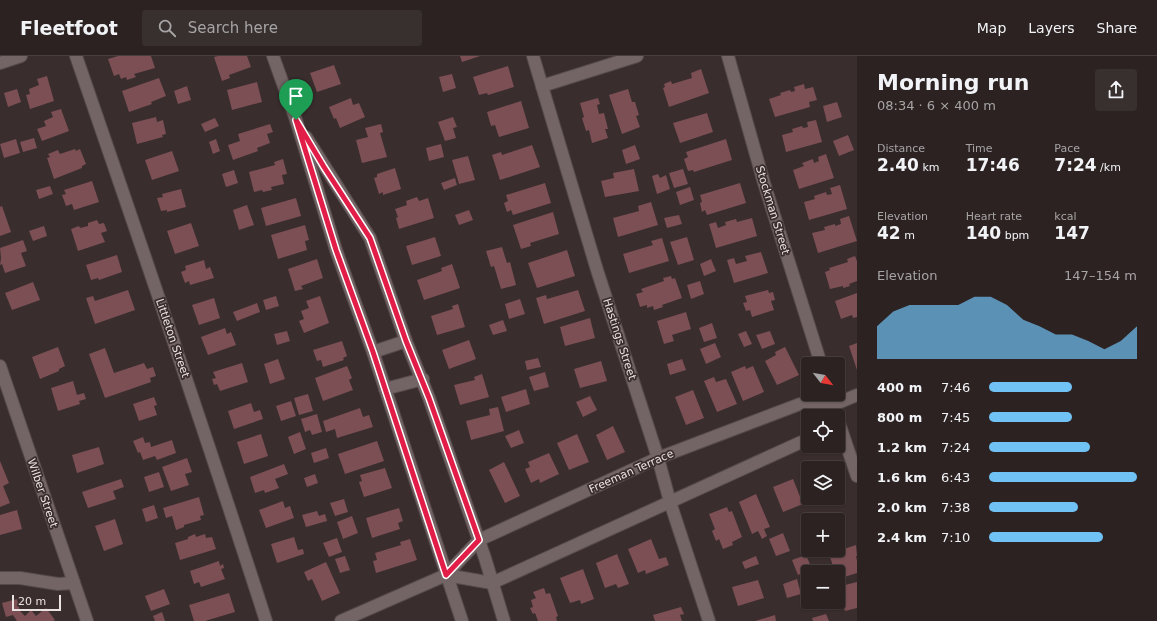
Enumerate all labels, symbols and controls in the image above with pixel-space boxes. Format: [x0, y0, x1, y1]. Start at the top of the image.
search box [142, 10, 422, 46]
text: Fleetfoot [20, 17, 118, 39]
icon: search [156, 17, 178, 39]
text: Search here [188, 19, 278, 37]
text: Map [977, 20, 1006, 36]
text: Layers [1028, 20, 1075, 36]
text: Share [1097, 20, 1137, 36]
button: share [1095, 69, 1137, 111]
text: Morning run [877, 70, 1029, 95]
pin [279, 79, 313, 120]
icon: arrive [285, 85, 307, 107]
text: 08:34 · 6 × 400 m [877, 98, 996, 113]
text: Distance [877, 142, 925, 155]
text: Time [966, 142, 993, 155]
text: Pace [1054, 142, 1080, 155]
text: 2.40 [877, 155, 919, 175]
text: 17:46 [966, 155, 1020, 175]
text: 7:24 [1054, 155, 1097, 175]
text: km [919, 161, 940, 174]
text: /km [1097, 161, 1121, 174]
street label: Stockman Street [753, 164, 792, 257]
text: Elevation [877, 210, 928, 223]
text: Heart rate [966, 210, 1022, 223]
text: kcal [1054, 210, 1077, 223]
text: 42 [877, 223, 901, 243]
text: 140 [966, 223, 1001, 243]
text: 147 [1054, 223, 1090, 243]
text: m [901, 229, 915, 242]
text: bpm [1001, 229, 1029, 242]
text: Elevation [877, 268, 937, 283]
text: 147–154 m [1064, 268, 1137, 283]
street label: Littleton Street [153, 297, 192, 380]
street label: Hastings Street [600, 297, 639, 382]
north arrow [801, 357, 845, 401]
map controls [801, 357, 845, 609]
text: 400 m [877, 380, 922, 395]
text: 7:46 [941, 380, 970, 395]
button: locate [801, 409, 845, 453]
text: 800 m [877, 410, 922, 425]
text: 7:45 [941, 410, 970, 425]
text: 1.2 km [877, 440, 927, 455]
text: 7:24 [941, 440, 970, 455]
street label: Freeman Terrace [587, 447, 676, 496]
street label: Wilber Street [25, 457, 61, 530]
button: layers [801, 461, 845, 505]
text: 1.6 km [877, 470, 927, 485]
text: 6:43 [941, 470, 970, 485]
text: 2.0 km [877, 500, 927, 515]
text: 7:38 [941, 500, 970, 515]
button: + [801, 513, 845, 557]
text: 2.4 km [877, 530, 927, 545]
text: 7:10 [941, 530, 970, 545]
button: − [801, 565, 845, 609]
scale bar [12, 593, 61, 612]
text: 20 m [18, 595, 46, 608]

